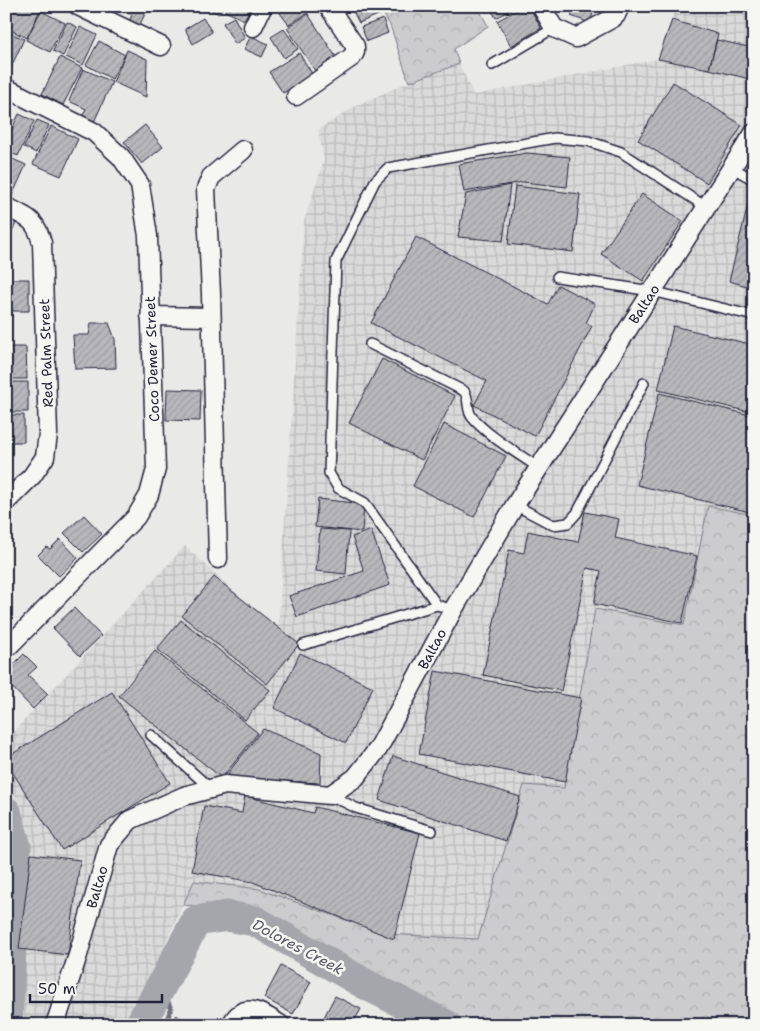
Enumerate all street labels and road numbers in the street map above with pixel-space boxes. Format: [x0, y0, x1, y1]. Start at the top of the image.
street label: Baltao [625, 281, 663, 327]
street label: Coco Demer Street [141, 296, 163, 422]
street label: Red Palm Street [35, 298, 57, 408]
street label: Baltao [414, 626, 450, 672]
street label: Baltao [82, 864, 112, 910]

